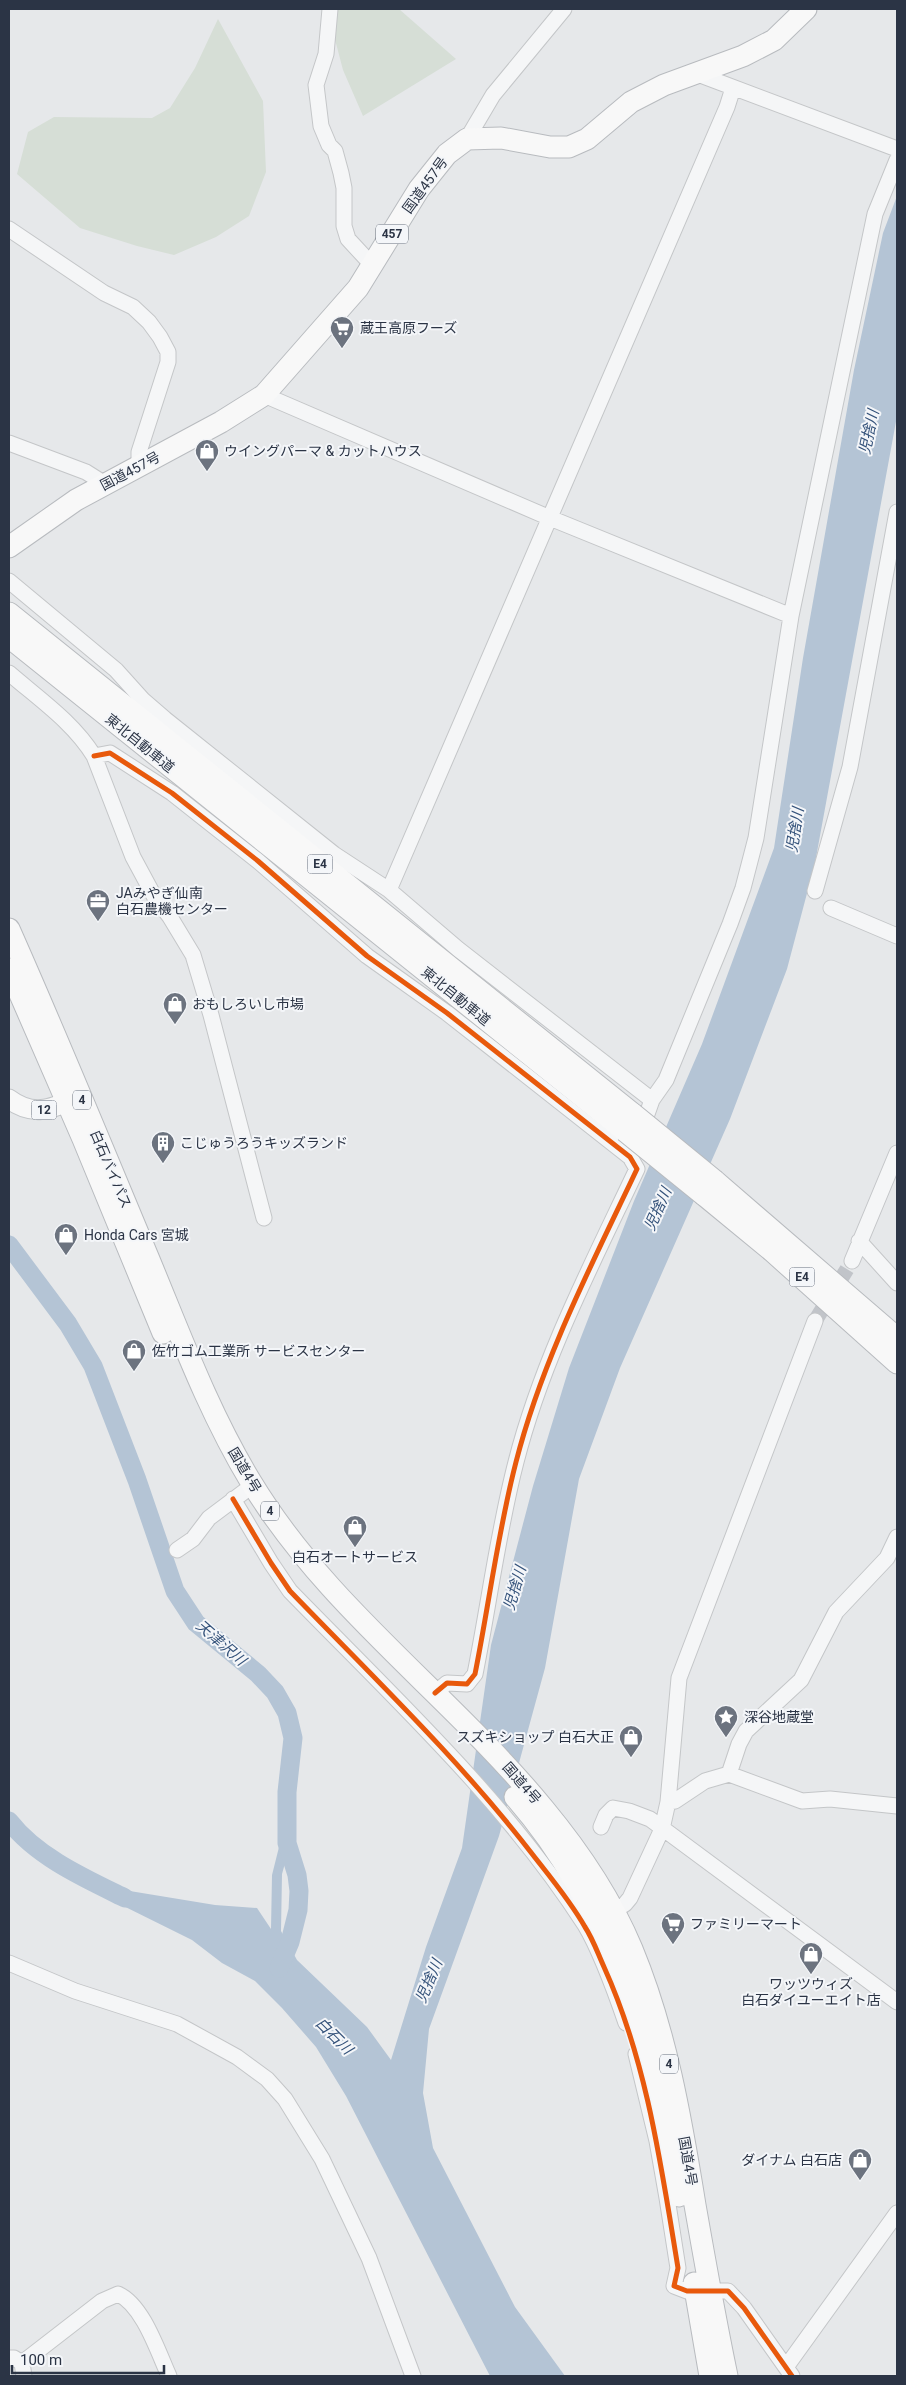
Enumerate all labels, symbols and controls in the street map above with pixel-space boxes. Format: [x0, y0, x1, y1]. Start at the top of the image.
street label: 国道457号 [399, 154, 451, 216]
road number: 457 [376, 224, 408, 243]
supermarket icon: 蔵王高原フーズ [329, 315, 355, 349]
place label: 蔵王高原フーズ [360, 320, 457, 336]
water label: 児捨川 [856, 406, 883, 456]
shop icon: ウイングパーマ & カットハウス [194, 438, 220, 472]
place label: ウイングパーマ & カットハウス [224, 443, 422, 459]
street label: 国道457号 [97, 449, 163, 493]
street label: 東北自動車道 [102, 710, 178, 776]
water label: 児捨川 [783, 804, 808, 854]
road number: E4 [308, 854, 332, 874]
place label: JAみやぎ仙南 白石農機センター [116, 885, 228, 917]
office icon: JAみやぎ仙南 白石農機センター [85, 888, 111, 922]
street label: 東北自動車道 [418, 963, 494, 1029]
shop icon: おもしろいし市場 [162, 991, 188, 1025]
place label: おもしろいし市場 [192, 996, 304, 1012]
road number: 4 [73, 1090, 91, 1110]
road number: 12 [32, 1100, 56, 1120]
street label: 白石バイパス [87, 1127, 135, 1211]
building icon: こじゅうろうキッズランド [150, 1130, 176, 1164]
place label: こじゅうろうキッズランド [180, 1135, 348, 1151]
water label: 児捨川 [641, 1183, 676, 1233]
shop icon: Honda Cars 宮城 [53, 1222, 79, 1256]
place label: Honda Cars 宮城 [84, 1227, 189, 1243]
road number: E4 [790, 1268, 814, 1286]
shop icon: 佐竹ゴム工業所 サービスセンター [121, 1338, 147, 1372]
place label: 佐竹ゴム工業所 サービスセンター [152, 1343, 365, 1359]
street label: 国道4号 [225, 1445, 265, 1495]
road number: 4 [261, 1502, 279, 1520]
shop icon: 白石オートサービス [342, 1514, 368, 1548]
place label: 白石オートサービス [292, 1549, 418, 1565]
water label: 児捨川 [500, 1562, 530, 1612]
water label: 天津沢川 [192, 1617, 251, 1671]
place icon: 深谷地蔵堂 [713, 1704, 739, 1738]
place label: 深谷地蔵堂 [744, 1709, 814, 1725]
shop icon: スズキショップ 白石大正 [618, 1724, 644, 1758]
place label: スズキショップ 白石大正 [457, 1729, 614, 1745]
street label: 国道4号 [500, 1759, 544, 1807]
supermarket icon: ファミリーマート [660, 1911, 686, 1945]
place label: ファミリーマート [690, 1916, 802, 1932]
shop icon: ワッツウィズ 白石ダイユーエイト店 [798, 1941, 824, 1975]
water label: 児捨川 [412, 1955, 447, 2005]
place label: ワッツウィズ 白石ダイユーエイト店 [741, 1976, 881, 2008]
water label: 白石川 [312, 2014, 358, 2060]
road number: 4 [660, 2054, 678, 2074]
street label: 国道4号 [676, 2135, 700, 2187]
shop icon: ダイナム 白石店 [847, 2147, 873, 2181]
place label: ダイナム 白石店 [741, 2152, 842, 2168]
scale bar [12, 2342, 165, 2374]
text: 100 m [20, 2351, 62, 2369]

